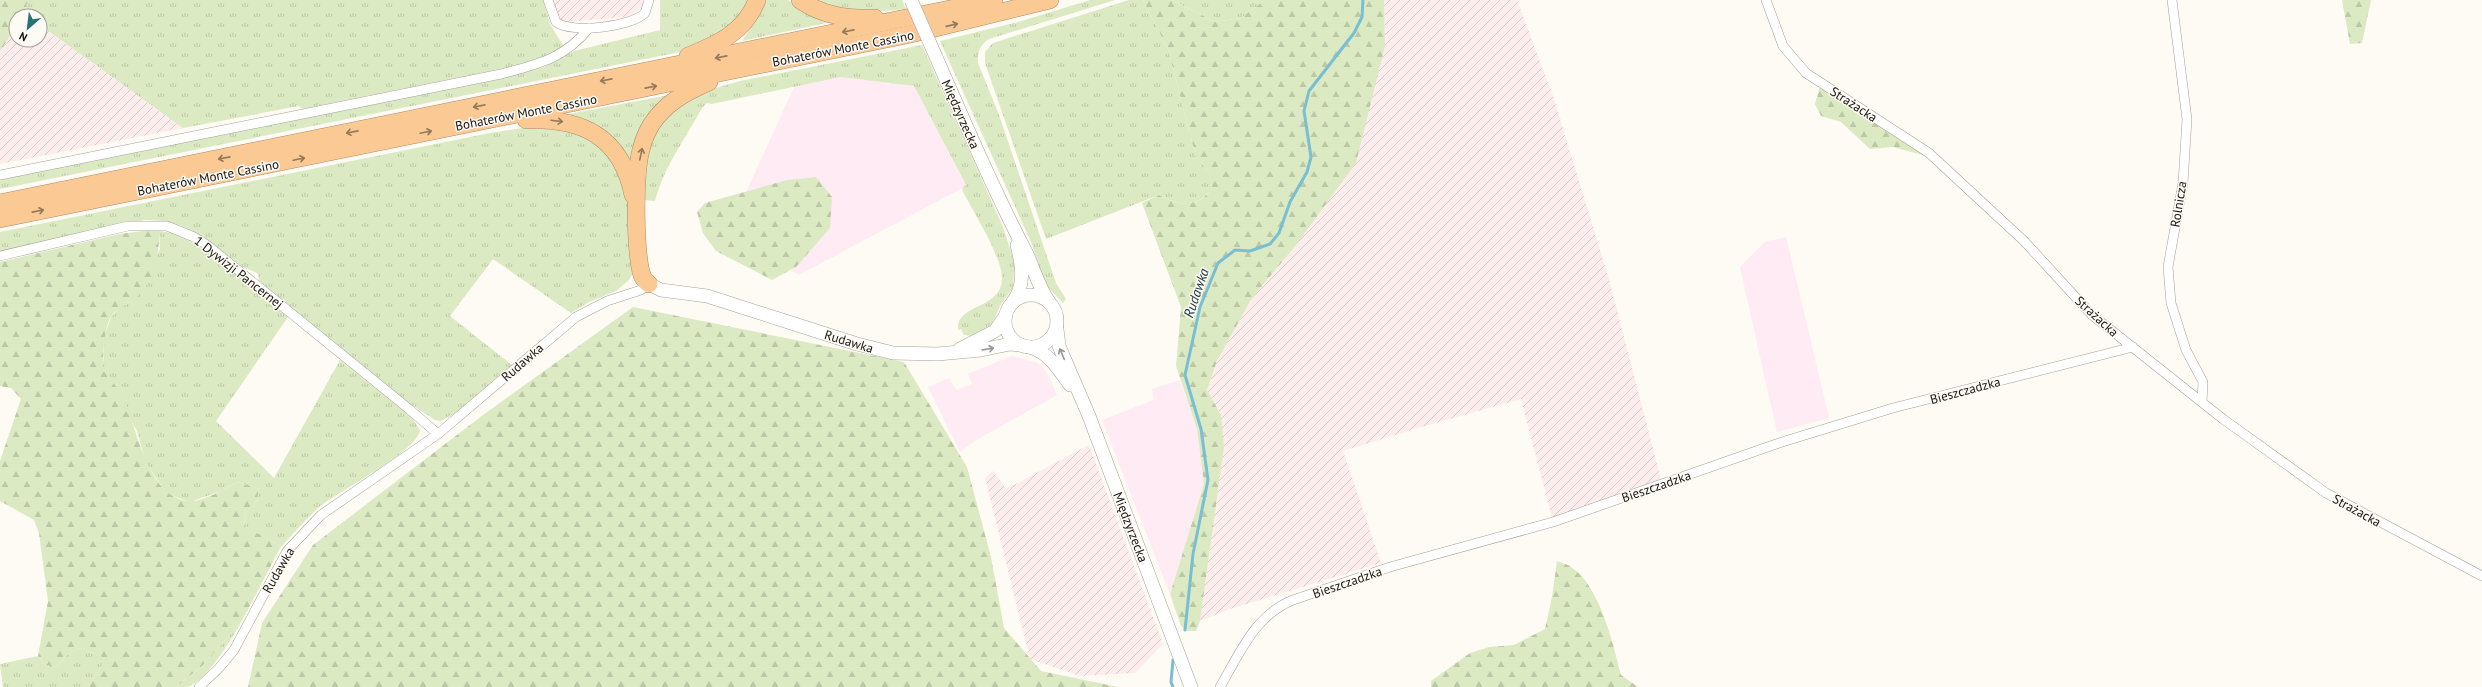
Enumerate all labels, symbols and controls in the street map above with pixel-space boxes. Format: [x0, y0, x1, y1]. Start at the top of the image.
north arrow [8, 8, 48, 48]
one-way arrow [945, 21, 958, 29]
street label: Bohaterów Monte Cassino [771, 26, 915, 71]
one-way arrow [842, 28, 855, 36]
text: N [17, 29, 30, 45]
one-way arrow [714, 54, 727, 62]
one-way arrow [600, 77, 613, 85]
street label: Międzyrzecka [938, 77, 983, 152]
one-way arrow [645, 82, 658, 90]
street label: Strażacka [1827, 83, 1881, 126]
street label: Bohaterów Monte Cassino [454, 90, 598, 135]
one-way arrow [473, 103, 486, 111]
one-way arrow [550, 117, 563, 124]
one-way arrow [345, 128, 358, 136]
one-way arrow [419, 128, 432, 136]
one-way arrow [637, 148, 645, 161]
one-way arrow [218, 154, 231, 162]
one-way arrow [292, 154, 305, 162]
street label: Bohaterów Monte Cassino [136, 155, 280, 200]
street label: Rolnicza [2166, 180, 2191, 228]
one-way arrow [31, 207, 44, 215]
street label: 1 Dywizji Pancernej [191, 232, 287, 312]
water label: Rudawka [1179, 266, 1213, 320]
street label: Strażacka [2071, 292, 2122, 340]
street label: Rudawka [822, 326, 875, 357]
street label: Rudawka [498, 339, 547, 385]
one-way arrow [981, 345, 994, 353]
one-way arrow [1058, 349, 1065, 361]
street label: Bieszczadzka [1928, 373, 2002, 408]
street label: Bieszczadzka [1619, 467, 1693, 506]
street label: Międzyrzecka [1109, 490, 1152, 565]
street label: Strażacka [2329, 490, 2384, 531]
street label: Rudawka [258, 544, 298, 596]
street label: Bieszczadzka [1310, 563, 1384, 602]

